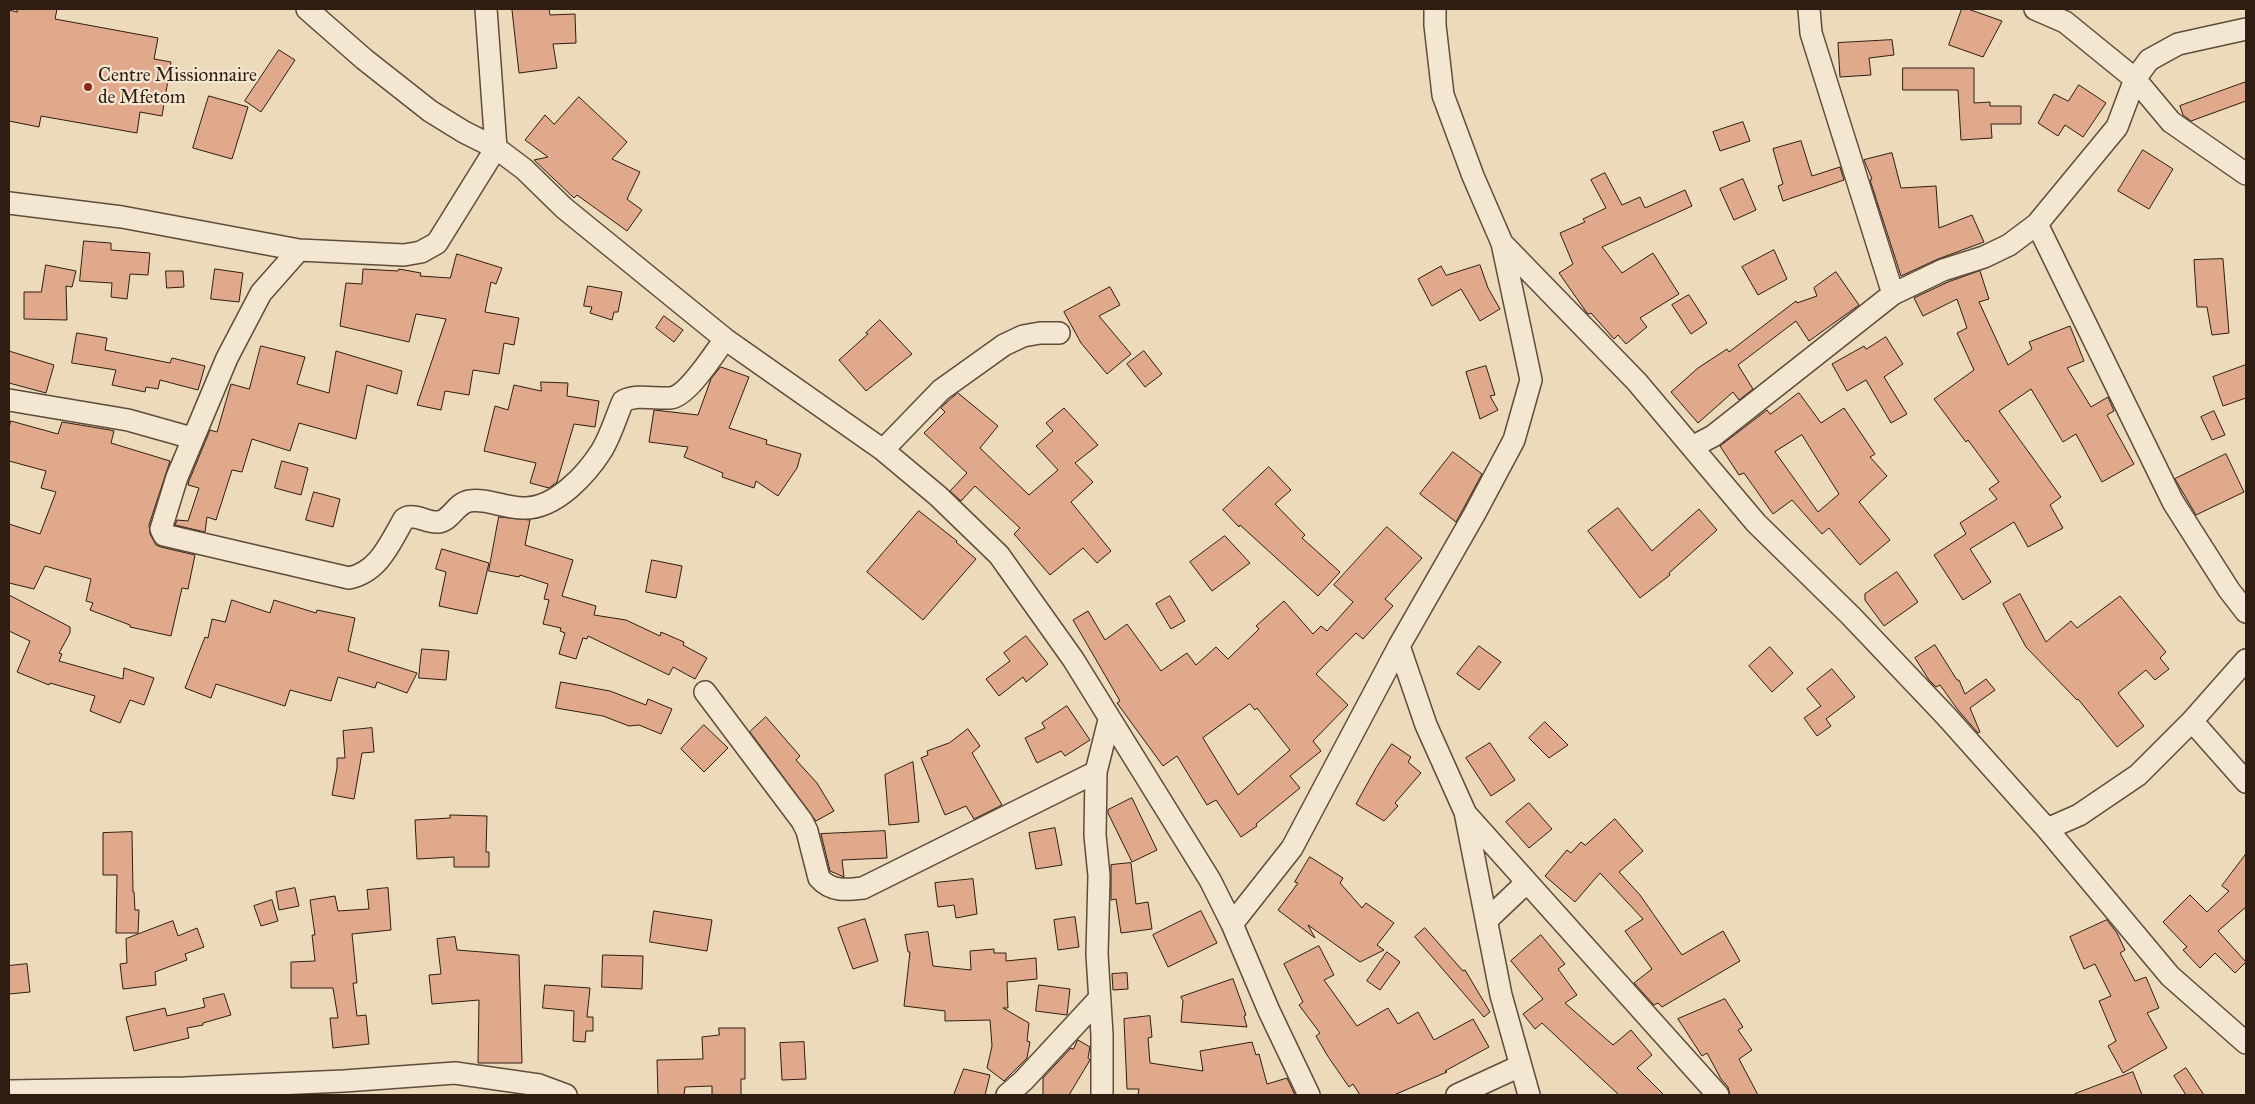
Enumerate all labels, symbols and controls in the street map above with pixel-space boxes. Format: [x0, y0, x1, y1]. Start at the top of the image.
place label: Centre Missionnaire de Mfetom [98, 65, 257, 109]
marker: Centre Missionnaire de Mfetom [82, 81, 94, 93]

